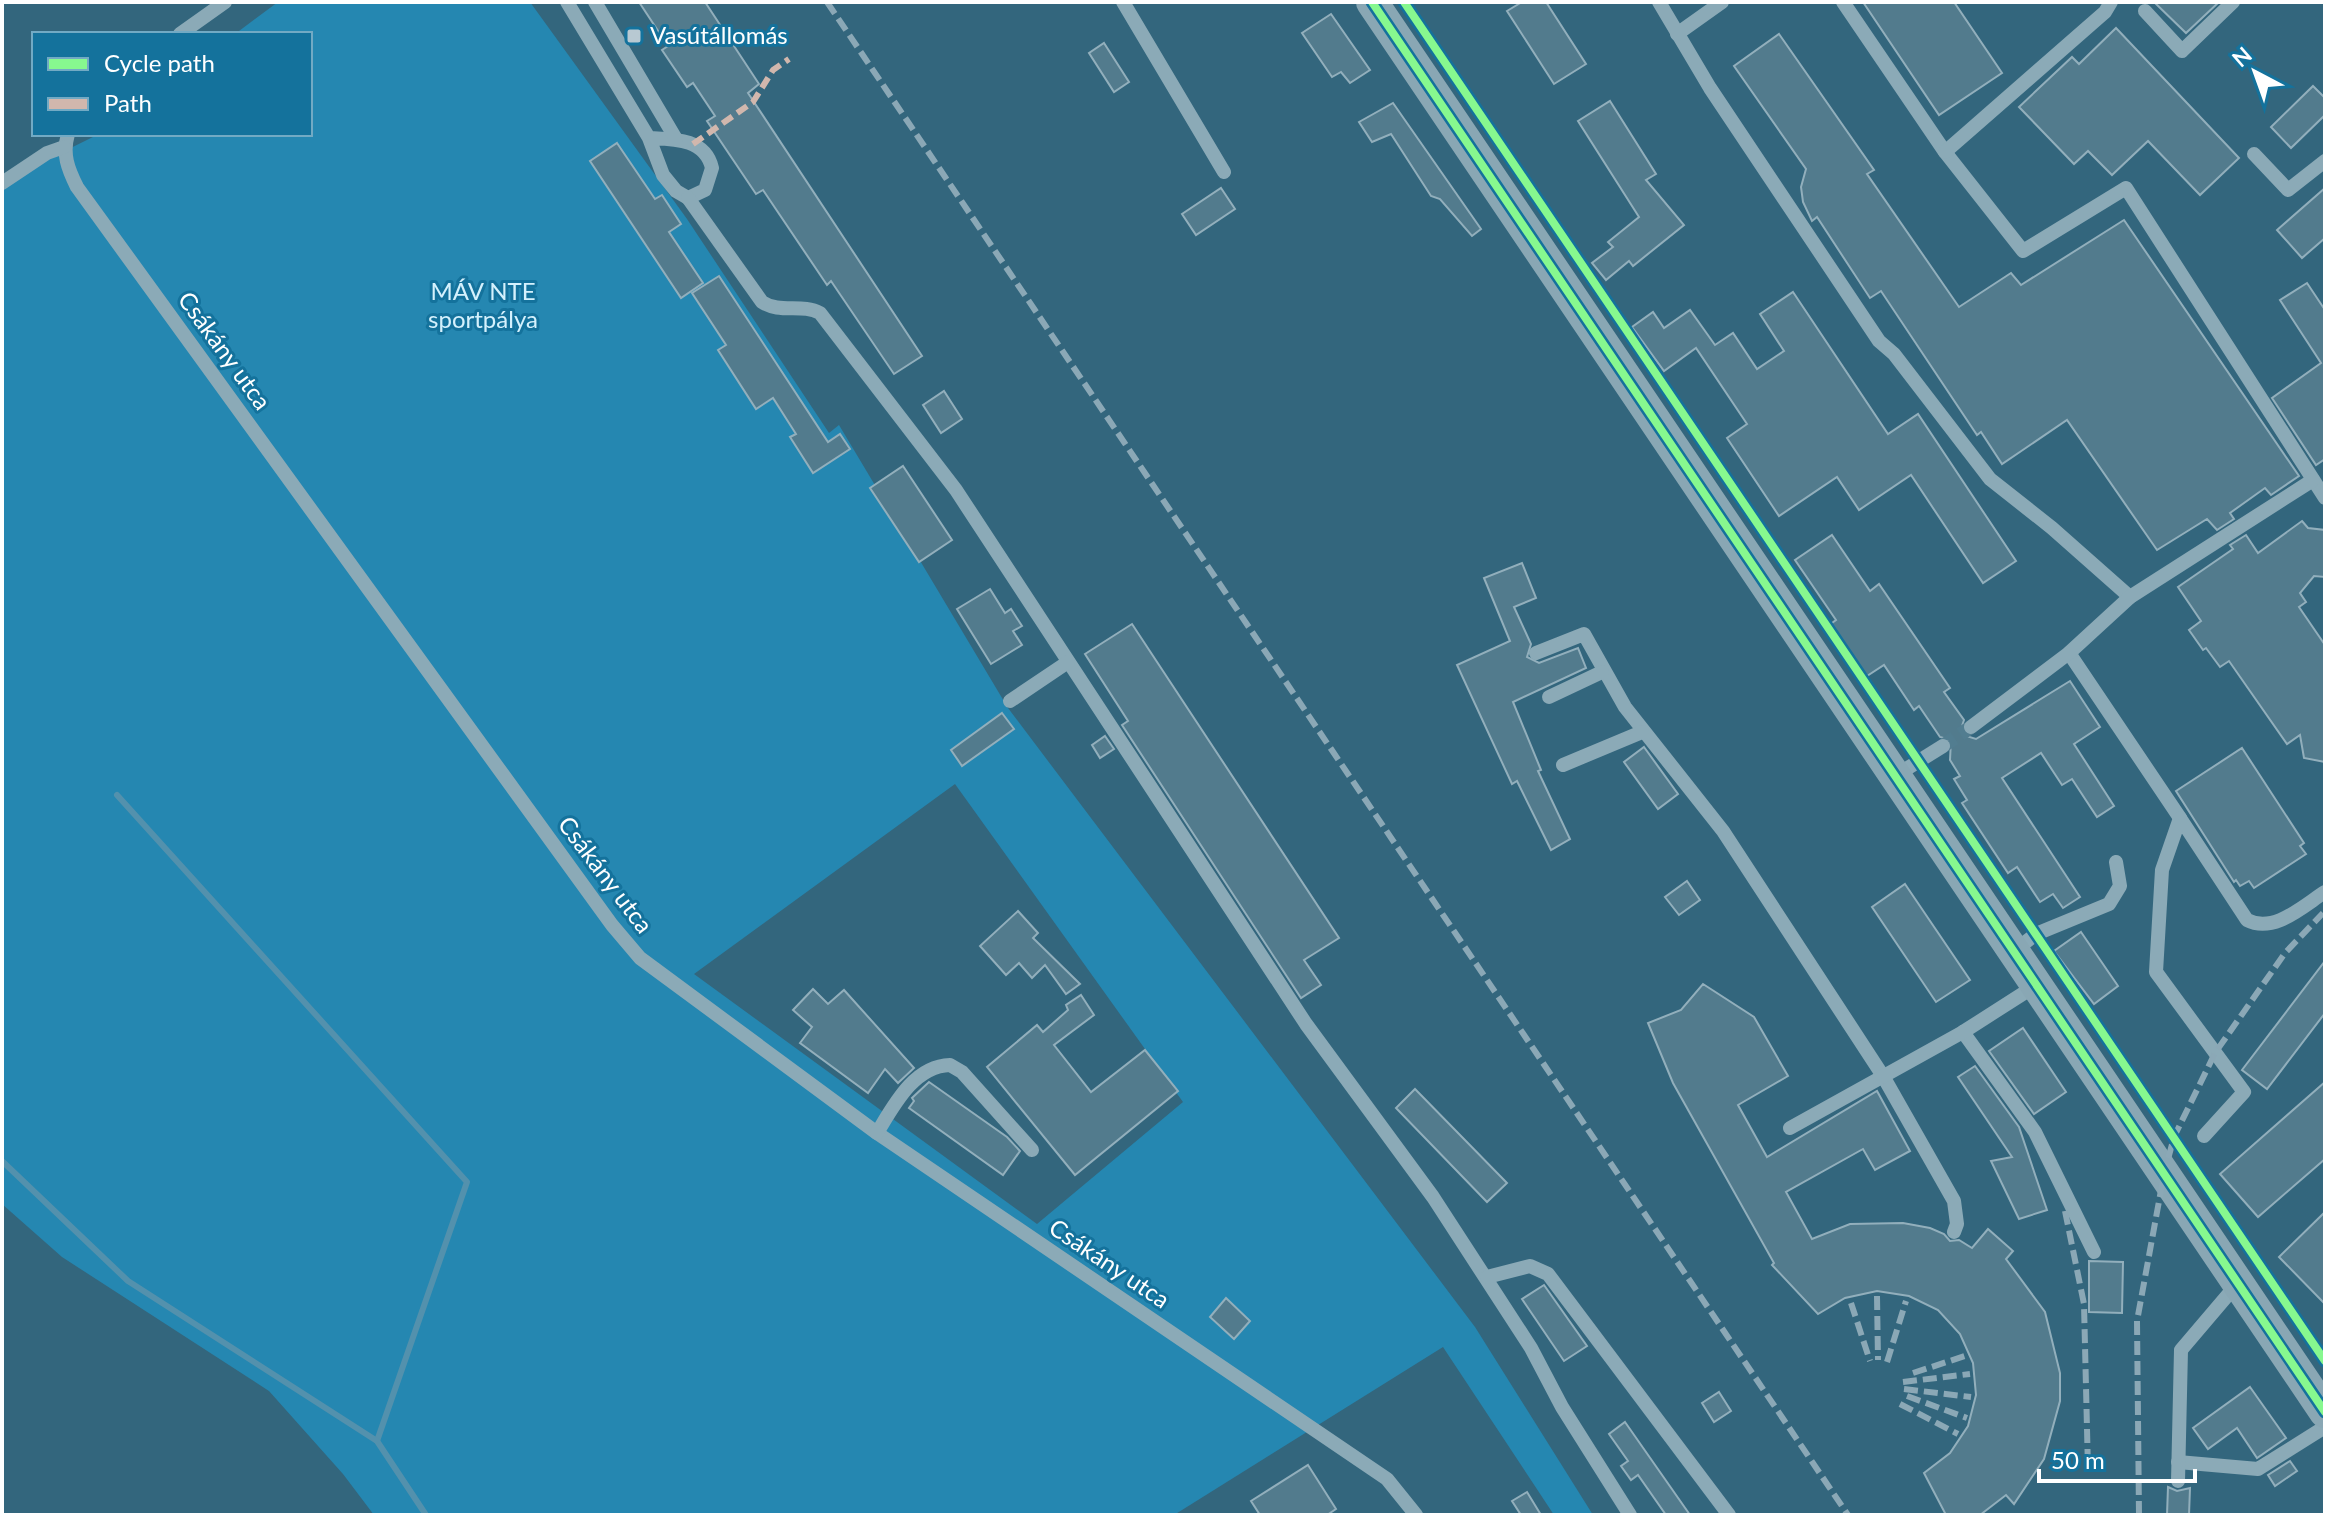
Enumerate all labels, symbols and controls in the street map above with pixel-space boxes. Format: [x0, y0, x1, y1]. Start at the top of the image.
place label: Vasútállomás [650, 20, 788, 49]
marker: Vasútállomás [625, 27, 643, 45]
legend [32, 32, 312, 136]
north arrow [2215, 32, 2295, 112]
text: N [2226, 41, 2257, 72]
text: Cycle path [104, 48, 215, 77]
text: Path [104, 88, 152, 117]
park label: MÁV NTE sportpálya [428, 276, 538, 333]
street label: Csákány utca [173, 285, 278, 415]
street label: Csákány utca [553, 810, 660, 938]
street label: Csákány utca [1044, 1212, 1175, 1314]
scale bar [2039, 1433, 2195, 1483]
text: 50 m [2051, 1445, 2105, 1474]

